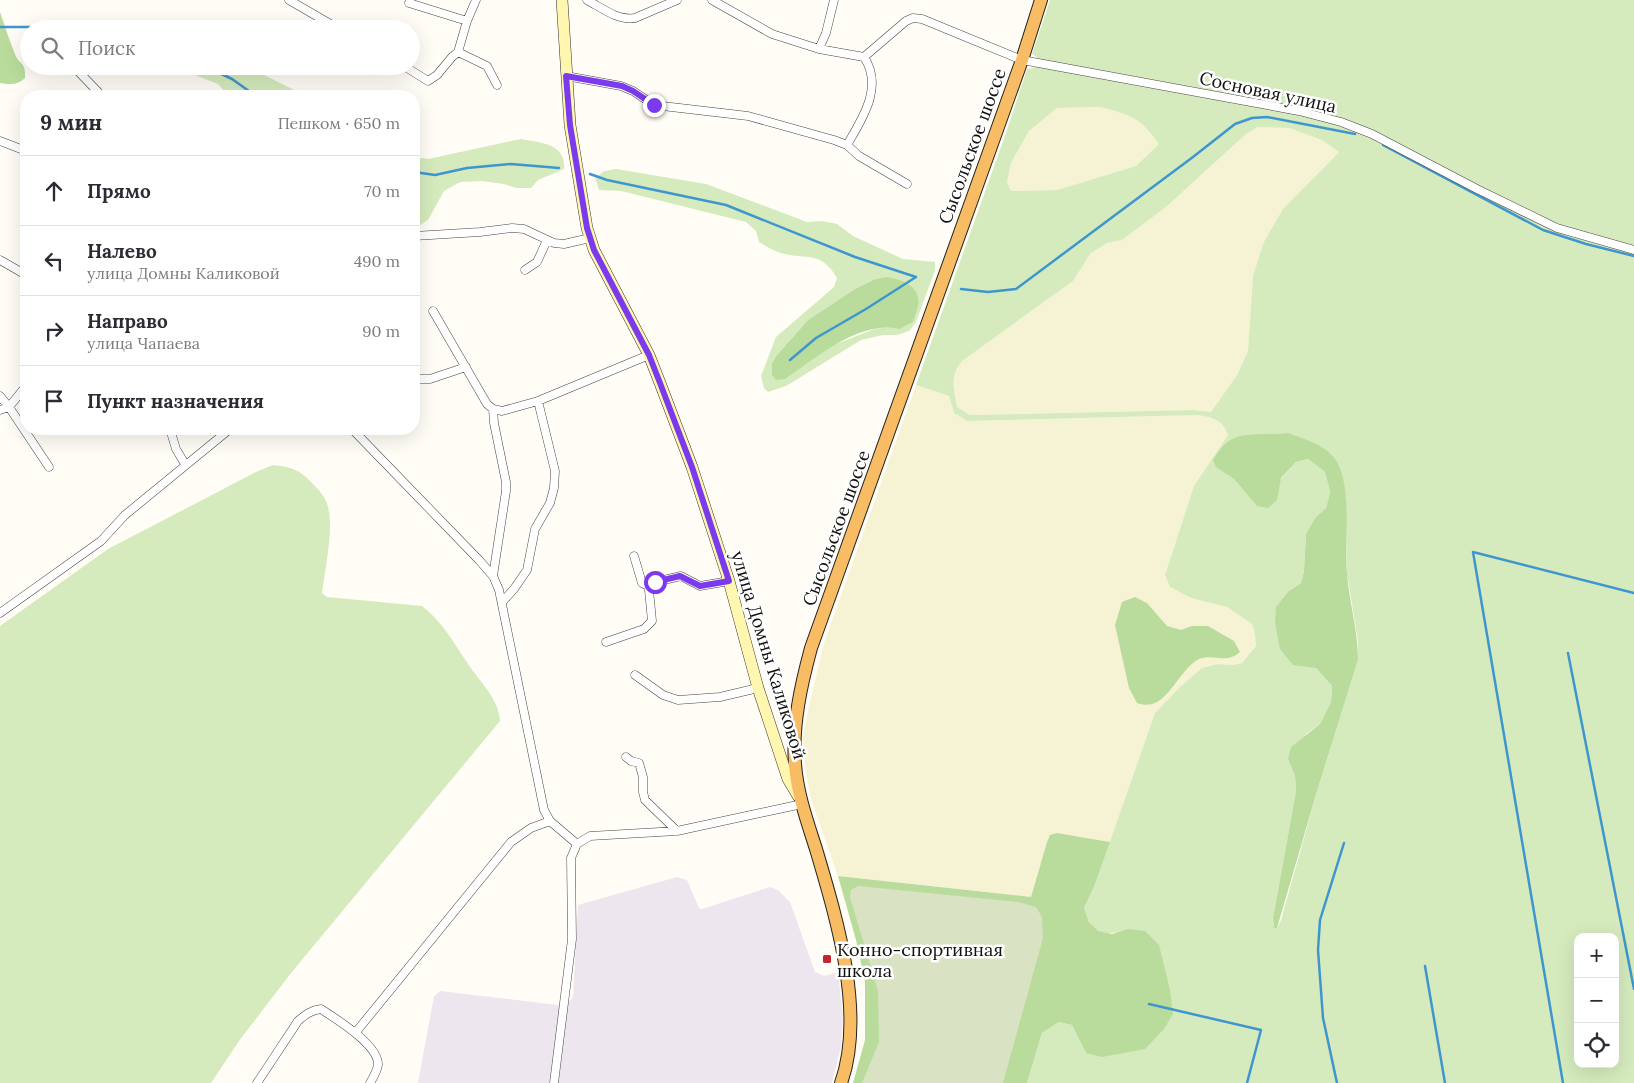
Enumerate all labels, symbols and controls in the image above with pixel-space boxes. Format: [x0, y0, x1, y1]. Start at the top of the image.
search box [20, 20, 420, 75]
icon: search [38, 34, 66, 62]
text: Поиск [78, 36, 135, 60]
street label: Сысольское шоссе [933, 65, 1011, 227]
street label: Сосновая улица [1197, 66, 1339, 118]
route end [643, 94, 666, 117]
text: 9 мин [40, 109, 102, 136]
text: Пешком · 650 m [278, 113, 400, 133]
icon: ahead [40, 177, 68, 205]
text: Прямо [87, 179, 151, 203]
text: 70 m [364, 181, 400, 201]
text: Налево [87, 239, 157, 263]
icon: left [40, 247, 68, 275]
text: 490 m [354, 251, 400, 271]
text: улица Домны Каликовой [87, 263, 280, 283]
text: Направо [87, 309, 168, 333]
icon: right [40, 317, 68, 345]
text: 90 m [362, 321, 400, 341]
text: улица Чапаева [87, 333, 200, 353]
icon: arrive [40, 387, 68, 415]
text: Пункт назначения [87, 389, 264, 413]
street label: Сысольское шоссе [797, 447, 875, 609]
street label: улица Домны Каликовой [726, 548, 812, 762]
route start [644, 571, 667, 594]
map controls [1574, 933, 1619, 1068]
button: + [1574, 933, 1619, 978]
place label: Конно-спортивная школа [837, 938, 1003, 982]
marker: Конно-спортивная школа [821, 953, 833, 965]
button: − [1574, 978, 1619, 1023]
button: locate [1574, 1023, 1619, 1068]

